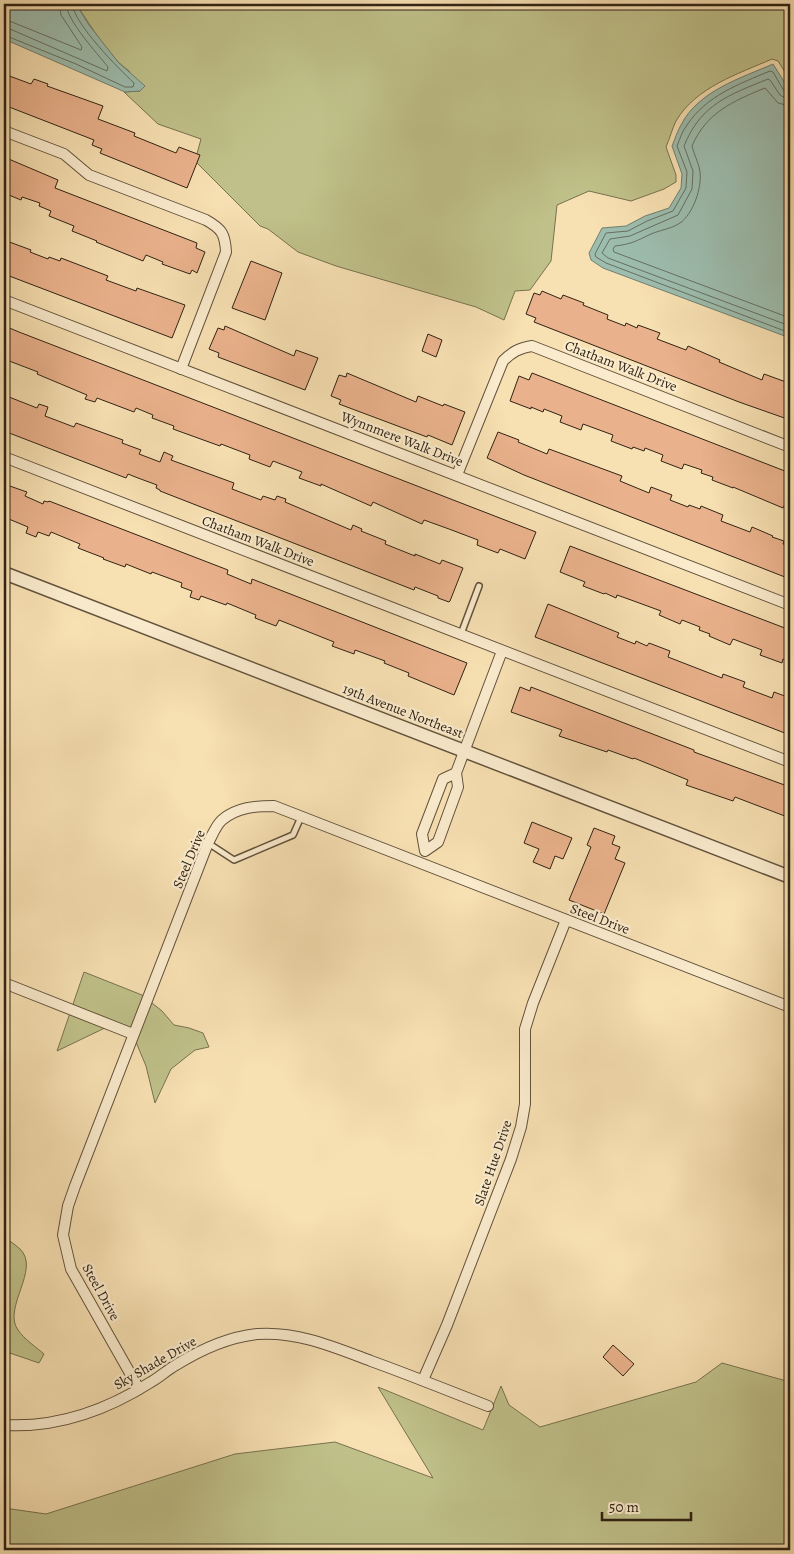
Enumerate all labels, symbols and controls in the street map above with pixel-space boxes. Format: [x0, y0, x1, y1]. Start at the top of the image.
street label: Chatham Walk Drive [562, 336, 680, 396]
street label: Wynnmere Walk Drive [337, 407, 466, 471]
street label: Chatham Walk Drive [199, 511, 317, 571]
street label: 19th Avenue Northeast [340, 679, 466, 743]
street label: Steel Drive [168, 827, 210, 891]
street label: Steel Drive [568, 899, 632, 939]
street label: Slate Hue Drive [469, 1118, 517, 1208]
street label: Steel Drive [78, 1260, 124, 1324]
street label: Sky Shade Drive [110, 1332, 200, 1394]
scale bar [602, 1489, 690, 1521]
text: 50 m [609, 1497, 639, 1517]

